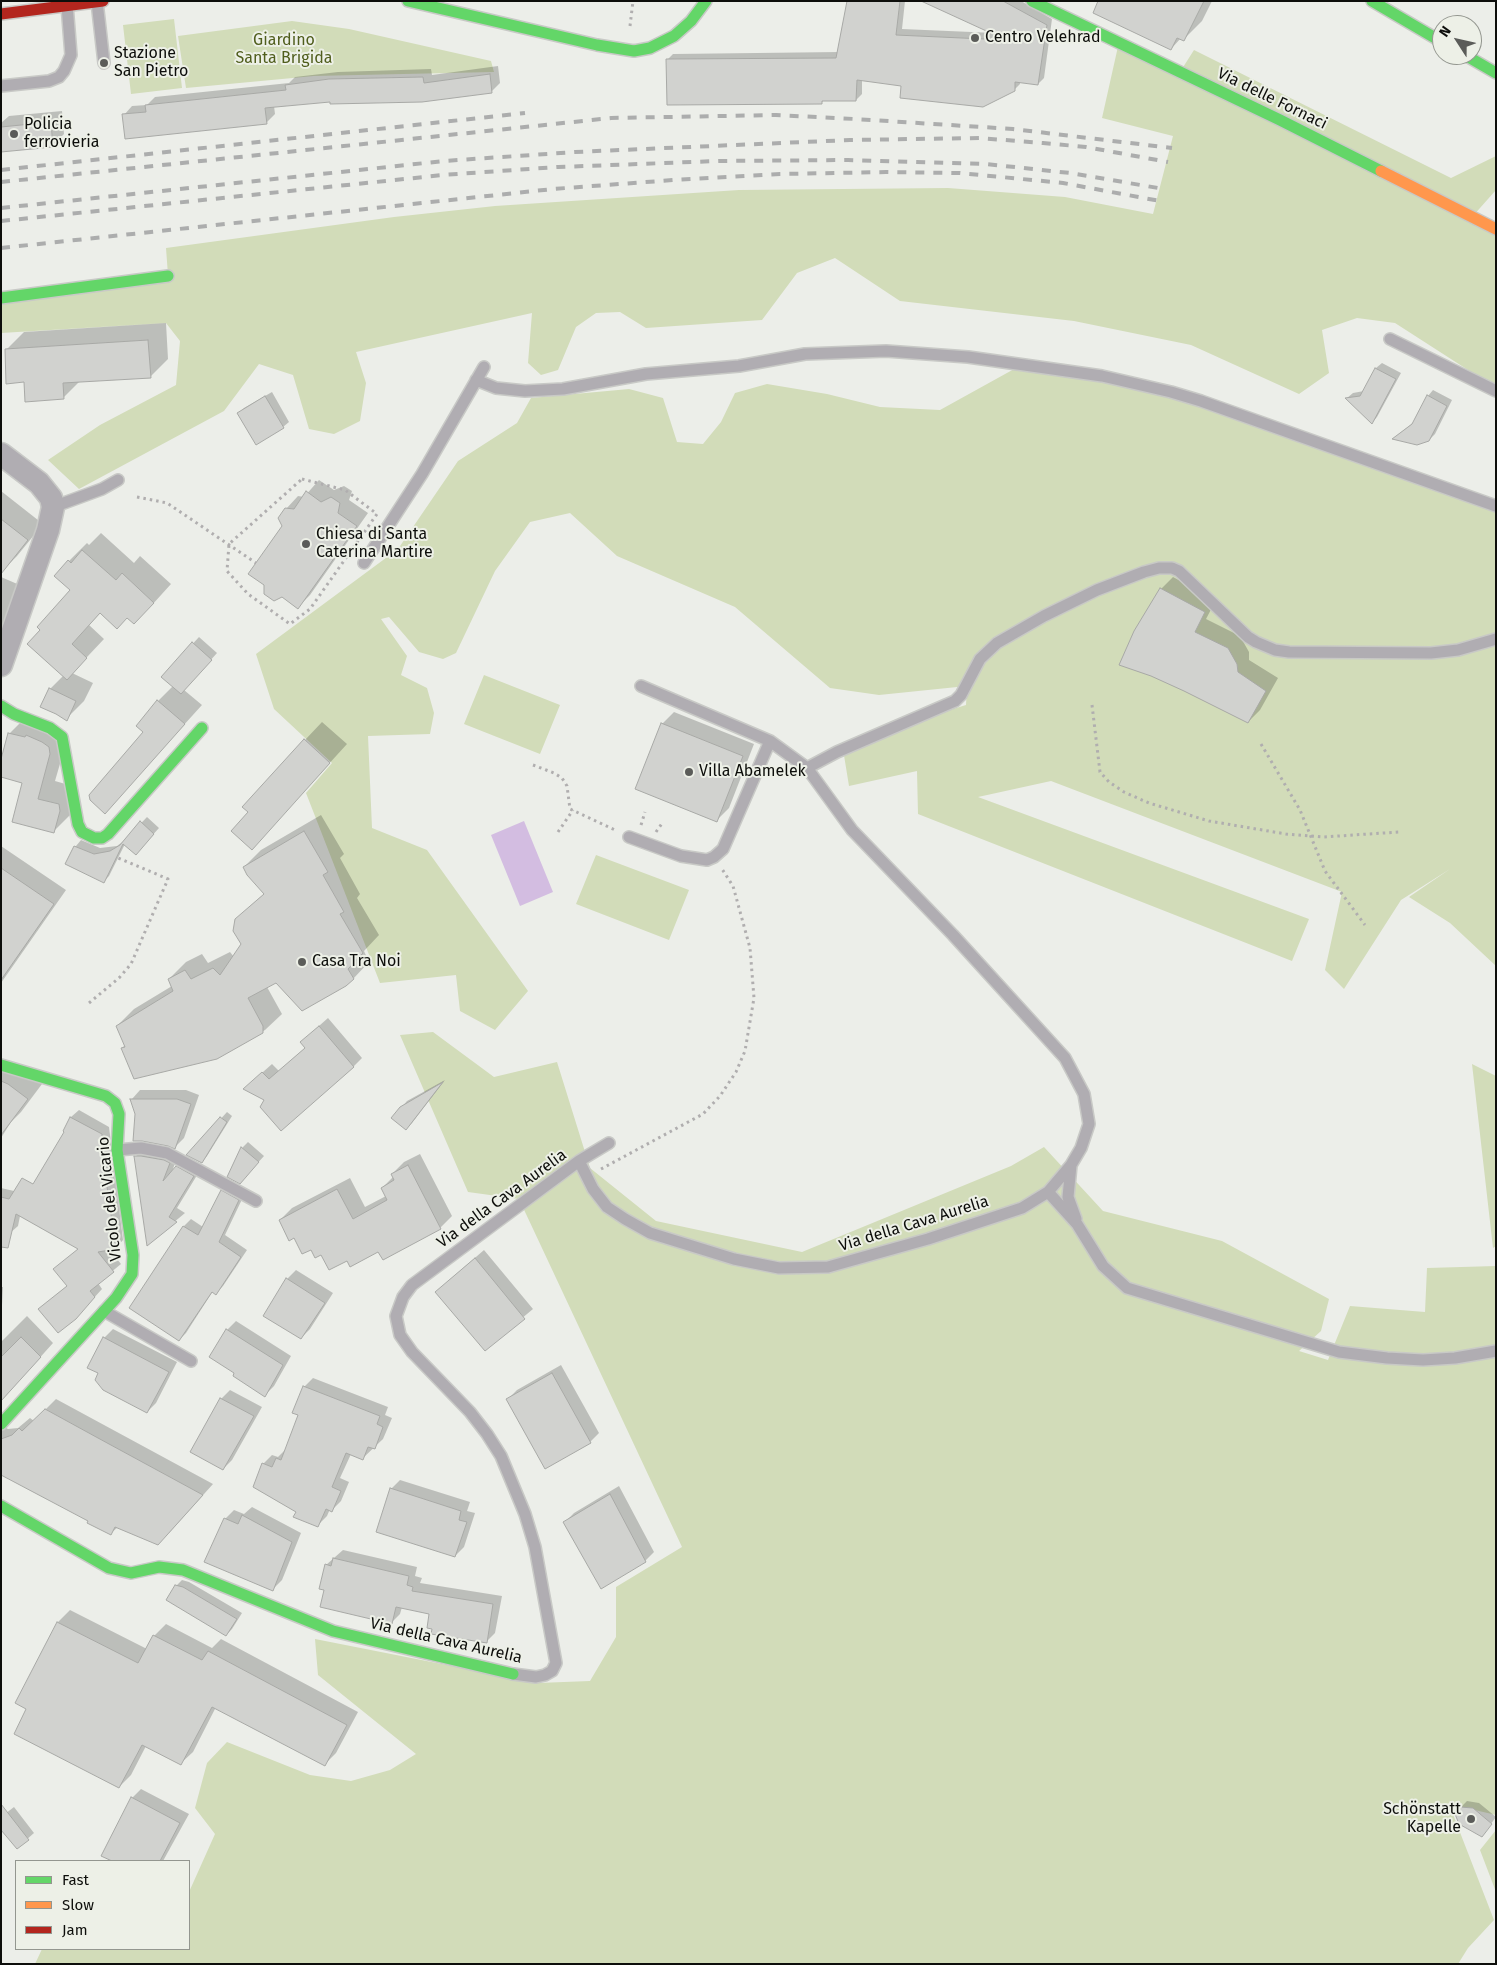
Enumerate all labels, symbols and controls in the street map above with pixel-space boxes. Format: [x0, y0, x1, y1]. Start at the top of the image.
north arrow [1432, 15, 1482, 65]
text: N [1435, 23, 1455, 40]
place label: Centro Velehrad [985, 28, 1101, 48]
park label: Giardino Santa Brigida [236, 31, 332, 69]
marker: Centro Velehrad [969, 32, 981, 44]
place label: Stazione San Pietro [114, 44, 188, 82]
marker: Stazione San Pietro [98, 57, 110, 69]
street label: Via delle Fornaci [1214, 64, 1330, 134]
place label: Policia ferrovieria [24, 115, 100, 153]
marker: Policia ferrovieria [8, 128, 20, 140]
place label: Chiesa di Santa Caterina Martire [316, 525, 433, 563]
marker: Chiesa di Santa Caterina Martire [300, 538, 312, 550]
place label: Villa Abamelek [699, 762, 806, 782]
marker: Villa Abamelek [683, 766, 695, 778]
place label: Casa Tra Noi [312, 952, 401, 972]
marker: Casa Tra Noi [296, 956, 308, 968]
street label: Vicolo del Vicario [94, 1136, 126, 1262]
street label: Via della Cava Aurelia [433, 1146, 571, 1252]
street label: Via della Cava Aurelia [837, 1192, 991, 1256]
street label: Via della Cava Aurelia [368, 1614, 524, 1668]
place label: Schönstatt Kapelle [1383, 1800, 1461, 1838]
marker: Schönstatt Kapelle [1465, 1813, 1477, 1825]
legend [15, 1860, 190, 1950]
text: Fast [62, 1871, 89, 1889]
text: Slow [62, 1896, 94, 1914]
text: Jam [62, 1921, 88, 1939]

